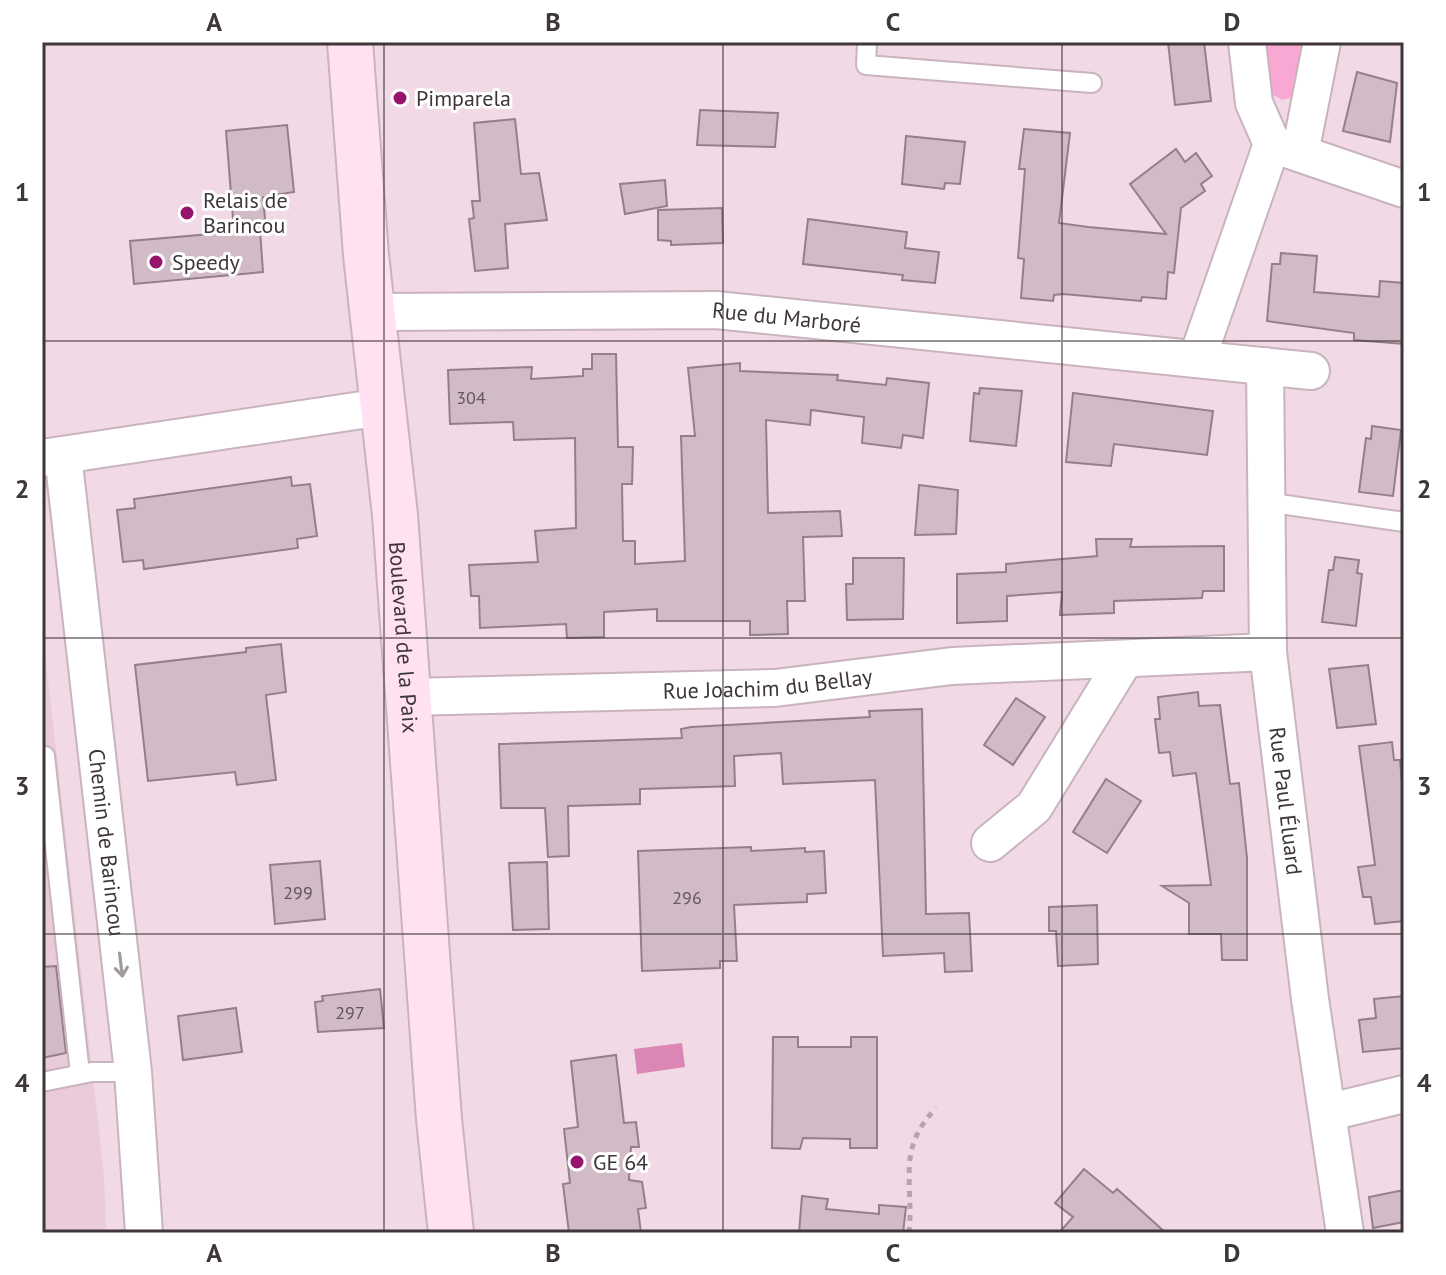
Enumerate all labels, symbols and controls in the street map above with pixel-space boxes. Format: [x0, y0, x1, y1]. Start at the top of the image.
text: A [206, 5, 222, 38]
text: B [545, 5, 561, 38]
text: C [886, 5, 900, 38]
text: D [1224, 5, 1240, 38]
place label: Pimparela [416, 84, 511, 112]
marker: Pimparela [391, 89, 409, 107]
text: 1 [15, 175, 29, 208]
text: 1 [1417, 175, 1431, 208]
place label: Relais de Barincou [203, 186, 288, 239]
marker: Relais de Barincou [178, 204, 196, 222]
place label: Speedy [172, 248, 241, 276]
marker: Speedy [147, 253, 165, 271]
street label: Rue du Marboré [711, 296, 862, 339]
house number: 304 [456, 386, 486, 409]
text: 2 [15, 472, 29, 505]
text: 2 [1417, 472, 1431, 505]
street label: Boulevard de la Paix [383, 541, 425, 734]
street label: Rue Joachim du Bellay [662, 662, 875, 705]
street label: Rue Paul Éluard [1263, 725, 1309, 876]
street label: Chemin de Barincou [82, 747, 132, 938]
text: 3 [15, 769, 29, 802]
text: 3 [1417, 769, 1431, 802]
house number: 299 [283, 881, 313, 904]
house number: 296 [672, 886, 702, 909]
one-way arrow [114, 952, 129, 978]
house number: 297 [335, 1001, 365, 1024]
text: 4 [15, 1066, 30, 1099]
text: 4 [1417, 1066, 1432, 1099]
place label: GE 64 [593, 1148, 648, 1176]
marker: GE 64 [568, 1153, 586, 1171]
text: A [206, 1236, 222, 1269]
text: B [545, 1236, 561, 1269]
text: C [886, 1236, 900, 1269]
text: D [1224, 1236, 1240, 1269]

